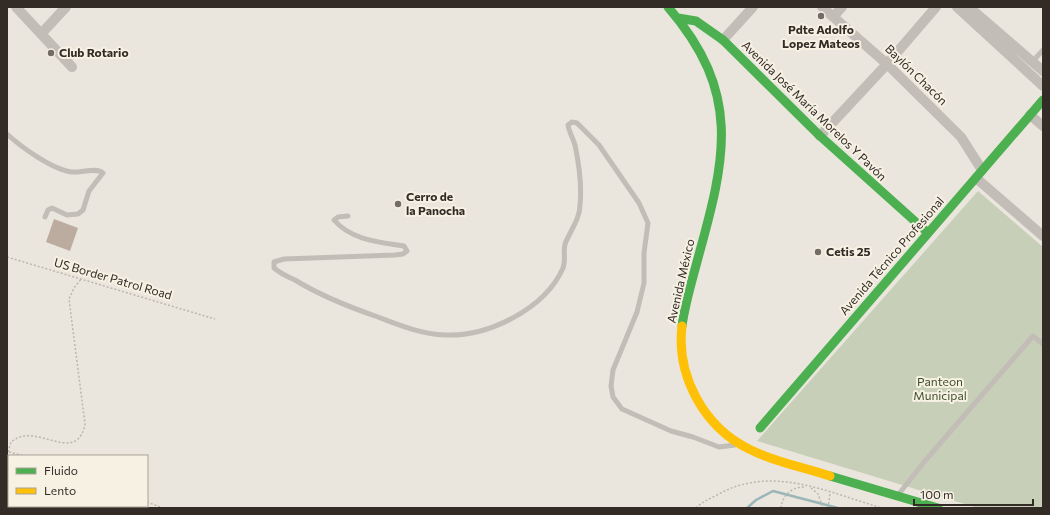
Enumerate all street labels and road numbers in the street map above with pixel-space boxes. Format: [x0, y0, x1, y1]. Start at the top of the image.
street label: Avenida José María Morelos Y Pavón [739, 37, 890, 184]
street label: Baylón Chacón [883, 41, 951, 107]
street label: Avenida Técnico Profesional [836, 193, 946, 317]
street label: Avenida México [664, 237, 697, 324]
street label: US Border Patrol Road [53, 255, 174, 302]

